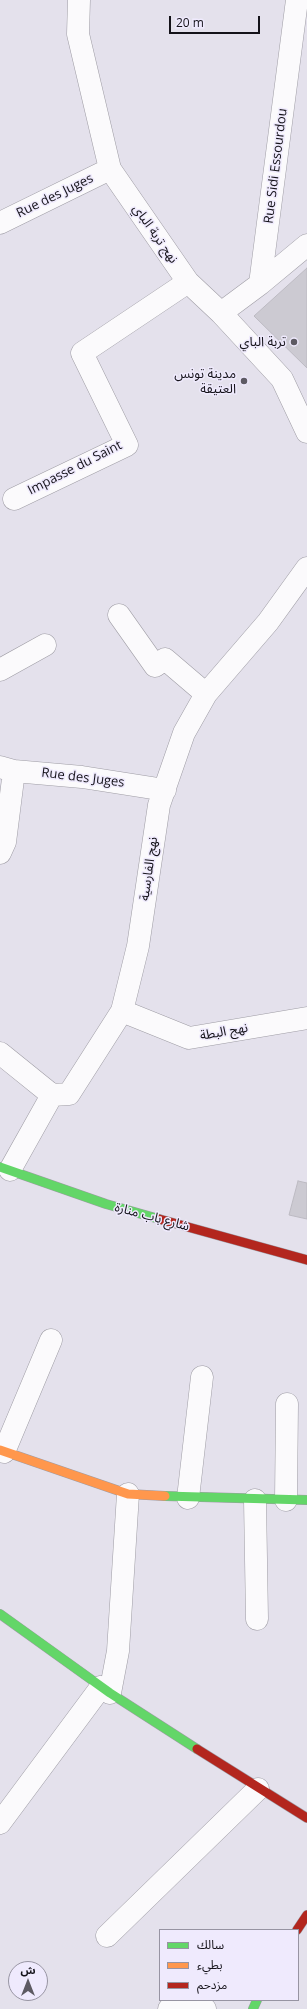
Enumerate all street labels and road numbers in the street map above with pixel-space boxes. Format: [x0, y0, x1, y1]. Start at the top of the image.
street label: Rue Sidi Essourdou [261, 107, 291, 225]
street label: Rue des Juges [14, 171, 96, 221]
street label: نهج تربة الباي [129, 202, 181, 266]
street label: Impasse du Saint [25, 438, 125, 498]
street label: Rue des Juges [41, 765, 125, 791]
street label: نهج الفارسية [137, 836, 161, 902]
street label: نهج البطة [199, 1020, 249, 1044]
street label: شارع باب منارة [113, 1200, 191, 1234]

